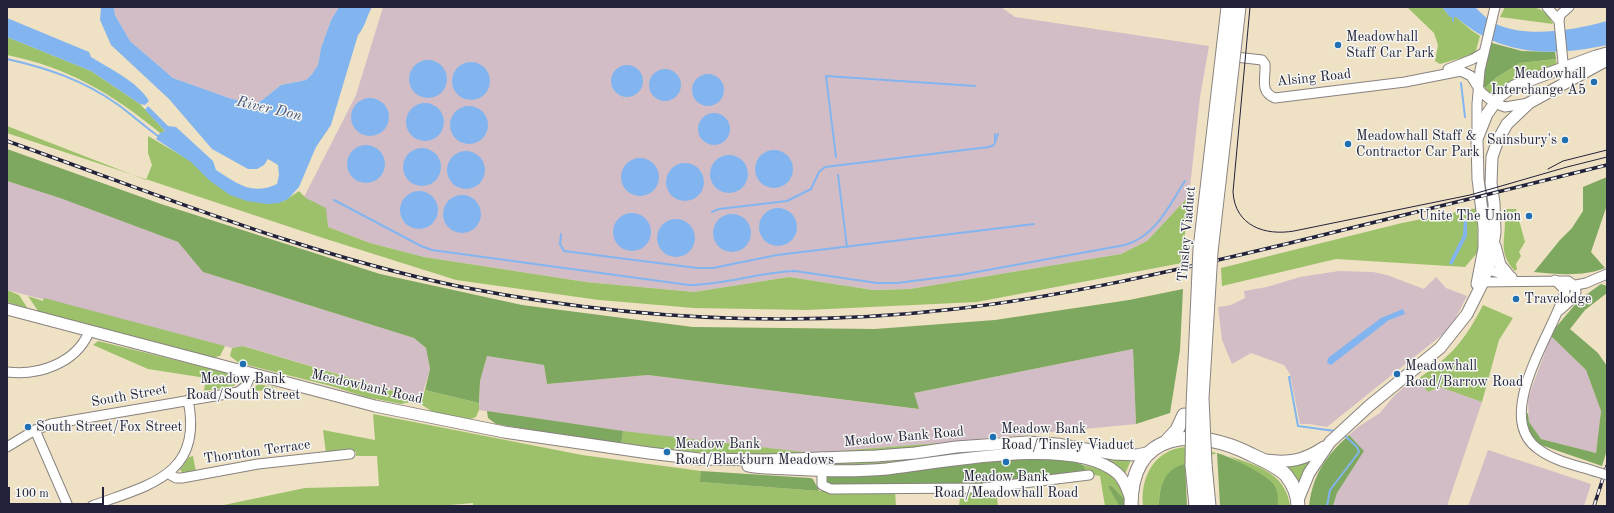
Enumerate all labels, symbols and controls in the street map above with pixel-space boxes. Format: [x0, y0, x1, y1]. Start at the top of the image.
place label: Meadowhall Staff Car Park [1346, 29, 1434, 62]
marker: Meadowhall Staff Car Park [1333, 40, 1343, 50]
street label: Alsing Road [1276, 66, 1352, 90]
place label: Meadowhall Interchange A5 [1491, 66, 1586, 98]
marker: Meadowhall Interchange A5 [1589, 77, 1599, 87]
water label: River Don [235, 93, 303, 125]
place label: Meadowhall Staff & Contractor Car Park [1356, 128, 1480, 160]
place label: Sainsbury's [1487, 132, 1557, 148]
marker: Sainsbury's [1560, 135, 1570, 145]
marker: Meadowhall Staff & Contractor Car Park [1343, 139, 1353, 149]
street label: Tinsley Viaduct [1174, 186, 1200, 282]
place label: Unite The Union [1419, 208, 1521, 224]
marker: Unite The Union [1524, 211, 1534, 221]
place label: Travelodge [1524, 291, 1591, 307]
marker: Travelodge [1511, 294, 1521, 304]
place label: Meadowhall Road/Barrow Road [1405, 358, 1523, 390]
marker: Meadow Bank Road/South Street [238, 359, 248, 369]
street label: Meadowbank Road [310, 366, 424, 408]
marker: Meadowhall Road/Barrow Road [1392, 369, 1402, 379]
place label: Meadow Bank Road/South Street [186, 371, 300, 404]
street label: South Street [90, 381, 168, 411]
place label: South Street/Fox Street [36, 419, 182, 435]
place label: Meadow Bank Road/Tinsley Viaduct [1001, 421, 1134, 454]
marker: South Street/Fox Street [23, 422, 33, 432]
street label: Meadow Bank Road [843, 423, 965, 451]
marker: Meadow Bank Road/Tinsley Viaduct [988, 432, 998, 442]
street label: Thornton Terrace [203, 436, 311, 468]
place label: Meadow Bank Road/Blackburn Meadows [675, 436, 834, 468]
marker: Meadow Bank Road/Blackburn Meadows [662, 447, 672, 457]
marker: Meadow Bank Road/Meadowhall Road [1001, 457, 1011, 467]
place label: Meadow Bank Road/Meadowhall Road [934, 469, 1078, 502]
scale bar [10, 479, 106, 505]
text: 100 m [15, 488, 49, 500]

